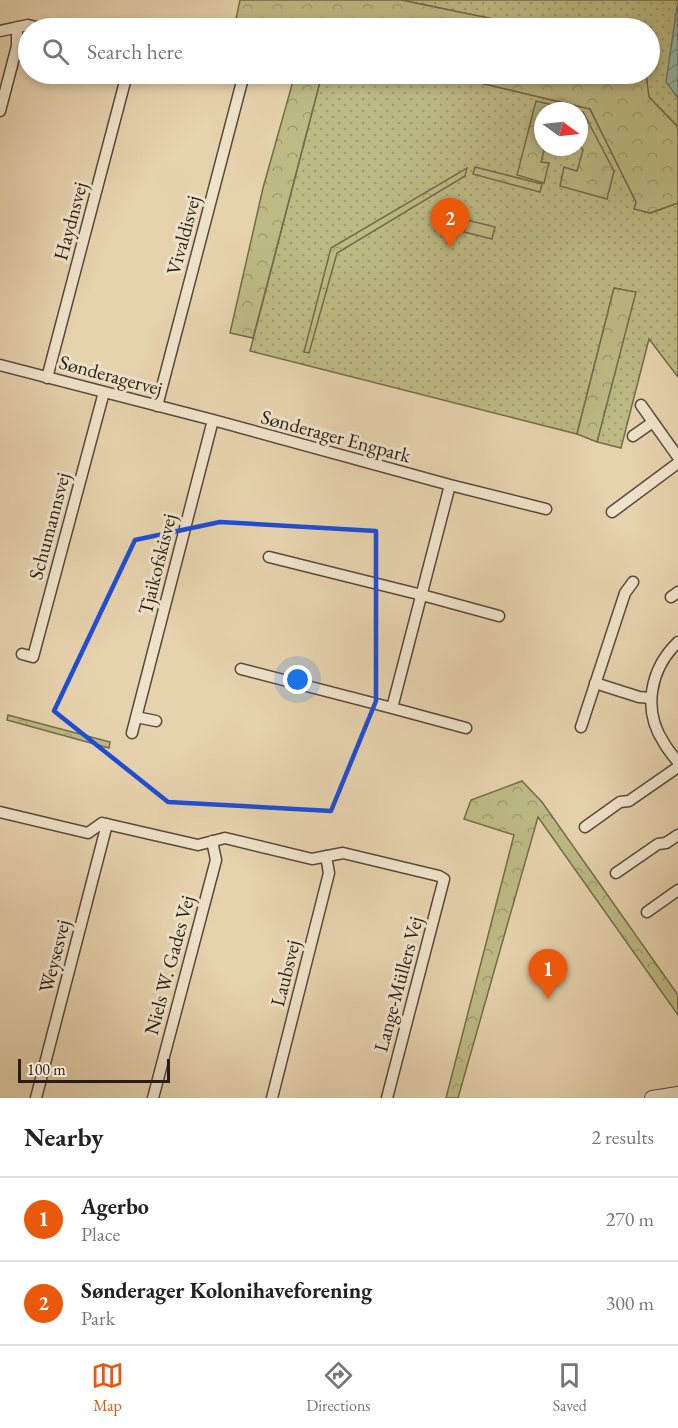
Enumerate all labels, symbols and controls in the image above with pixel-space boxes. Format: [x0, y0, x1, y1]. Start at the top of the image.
search box [18, 18, 660, 84]
icon: search [39, 35, 72, 68]
text: Search here [87, 37, 182, 66]
north arrow [534, 102, 588, 156]
street label: Haydnsvej [47, 179, 93, 263]
street label: Vivaldisvej [160, 192, 206, 278]
pin: 2 [430, 198, 470, 248]
street label: Sønderagervej [56, 349, 166, 401]
street label: Sønderager Engpark [258, 404, 414, 469]
street label: Schumannsvej [22, 470, 76, 582]
street label: Tjaikofskisvej [132, 511, 182, 617]
your location [283, 665, 312, 694]
street label: Niels W. Gades Vej [138, 892, 200, 1038]
street label: Lange-Müllers Vej [367, 913, 429, 1055]
street label: Weysesvej [32, 917, 76, 995]
street label: Laubsvej [264, 937, 306, 1009]
pin: 1 [528, 950, 568, 999]
scale bar [18, 1056, 170, 1084]
text: 100 m [27, 1059, 66, 1080]
text: Nearby [24, 1120, 104, 1154]
text: 2 results [591, 1124, 654, 1150]
text: Agerbo [81, 1192, 149, 1221]
text: 1 [38, 1206, 49, 1232]
text: 270 m [606, 1206, 654, 1232]
text: Place [81, 1221, 120, 1247]
text: Sønderager Kolonihaveforening [81, 1276, 372, 1305]
text: 2 [38, 1290, 49, 1316]
text: 300 m [606, 1290, 654, 1316]
text: Park [81, 1305, 115, 1331]
tab: Map [91, 1359, 124, 1416]
tab: Directions [306, 1359, 371, 1416]
tab: Saved [553, 1359, 587, 1416]

